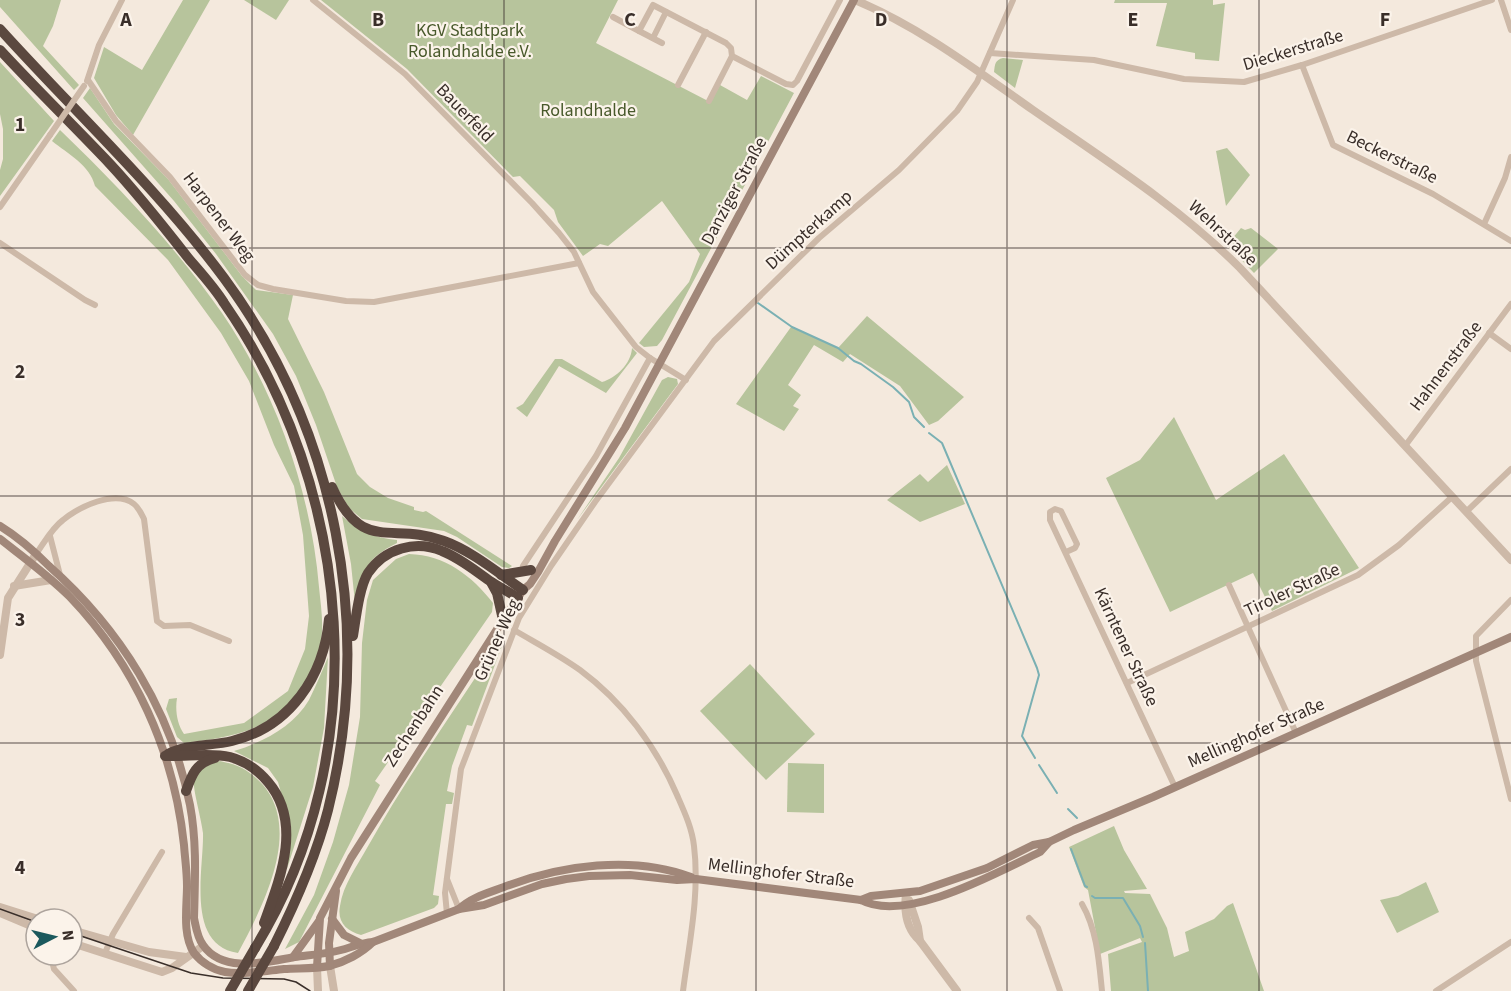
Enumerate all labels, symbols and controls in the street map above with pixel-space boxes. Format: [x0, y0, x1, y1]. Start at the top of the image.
text: A [119, 6, 132, 34]
text: B [372, 6, 384, 34]
text: C [624, 6, 636, 34]
text: D [875, 6, 887, 34]
text: E [1128, 6, 1138, 34]
text: F [1380, 6, 1390, 34]
park label: KGV Stadtpark Rolandhalde e.V. [408, 18, 532, 64]
street label: Dieckerstraße [1240, 23, 1346, 77]
street label: Bauerfeld [431, 78, 499, 148]
park label: Rolandhalde [540, 98, 636, 123]
text: 1 [15, 111, 25, 139]
street label: Beckerstraße [1342, 124, 1442, 190]
street label: Danziger Straße [695, 132, 773, 249]
street label: Harpener Weg [177, 167, 261, 267]
street label: Dümpterkamp [760, 184, 858, 276]
street label: Wehrstraße [1183, 194, 1263, 272]
street label: Hahnenstraße [1404, 316, 1488, 416]
text: 2 [15, 358, 25, 386]
street label: Tiroler Straße [1240, 557, 1344, 623]
street label: Kärntener Straße [1088, 584, 1164, 711]
street label: Grüner Weg [468, 595, 526, 685]
text: 3 [15, 606, 25, 634]
street label: Zechenbahn [378, 680, 450, 772]
street label: Mellinghofer Straße [1184, 692, 1328, 774]
street label: Mellinghofer Straße [706, 852, 856, 894]
text: 4 [15, 854, 26, 882]
north arrow [24, 907, 84, 967]
text: N [56, 929, 79, 942]

